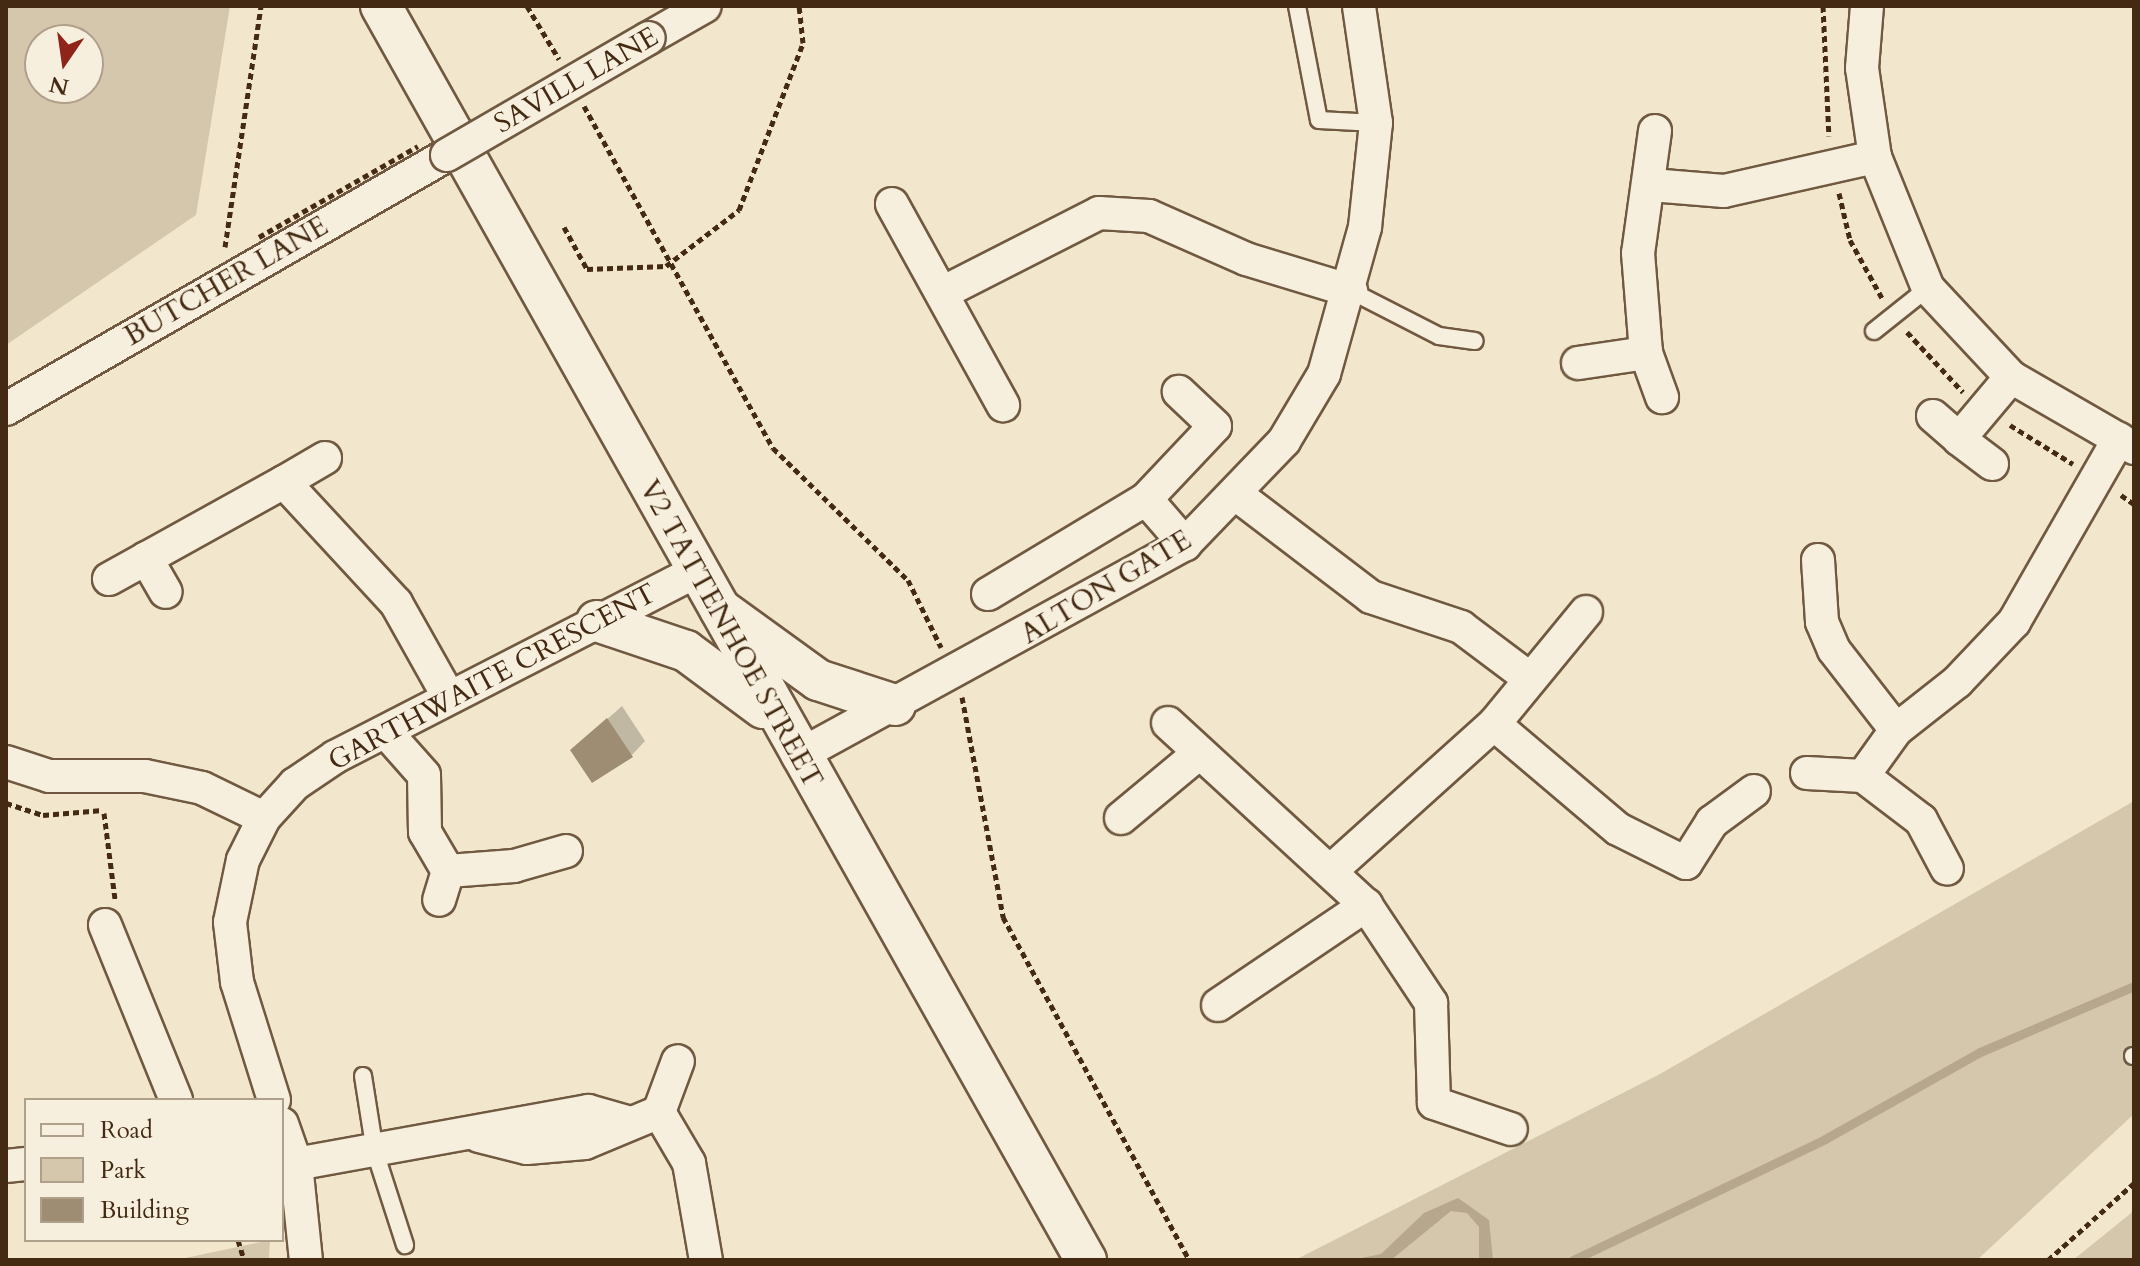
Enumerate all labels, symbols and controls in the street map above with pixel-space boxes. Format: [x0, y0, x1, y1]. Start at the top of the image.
street label: SAVILL LANE [488, 20, 664, 140]
north arrow [24, 24, 104, 104]
text: N [46, 69, 72, 102]
street label: BUTCHER LANE [118, 209, 334, 353]
street label: V2 TATTENHOE STREET [632, 474, 830, 794]
street label: ALTON GATE [1015, 523, 1197, 651]
street label: GARTHWAITE CRESCENT [322, 576, 662, 778]
legend [24, 1098, 284, 1242]
text: Road [100, 1114, 153, 1147]
text: Park [100, 1154, 146, 1187]
text: Building [100, 1194, 189, 1227]

